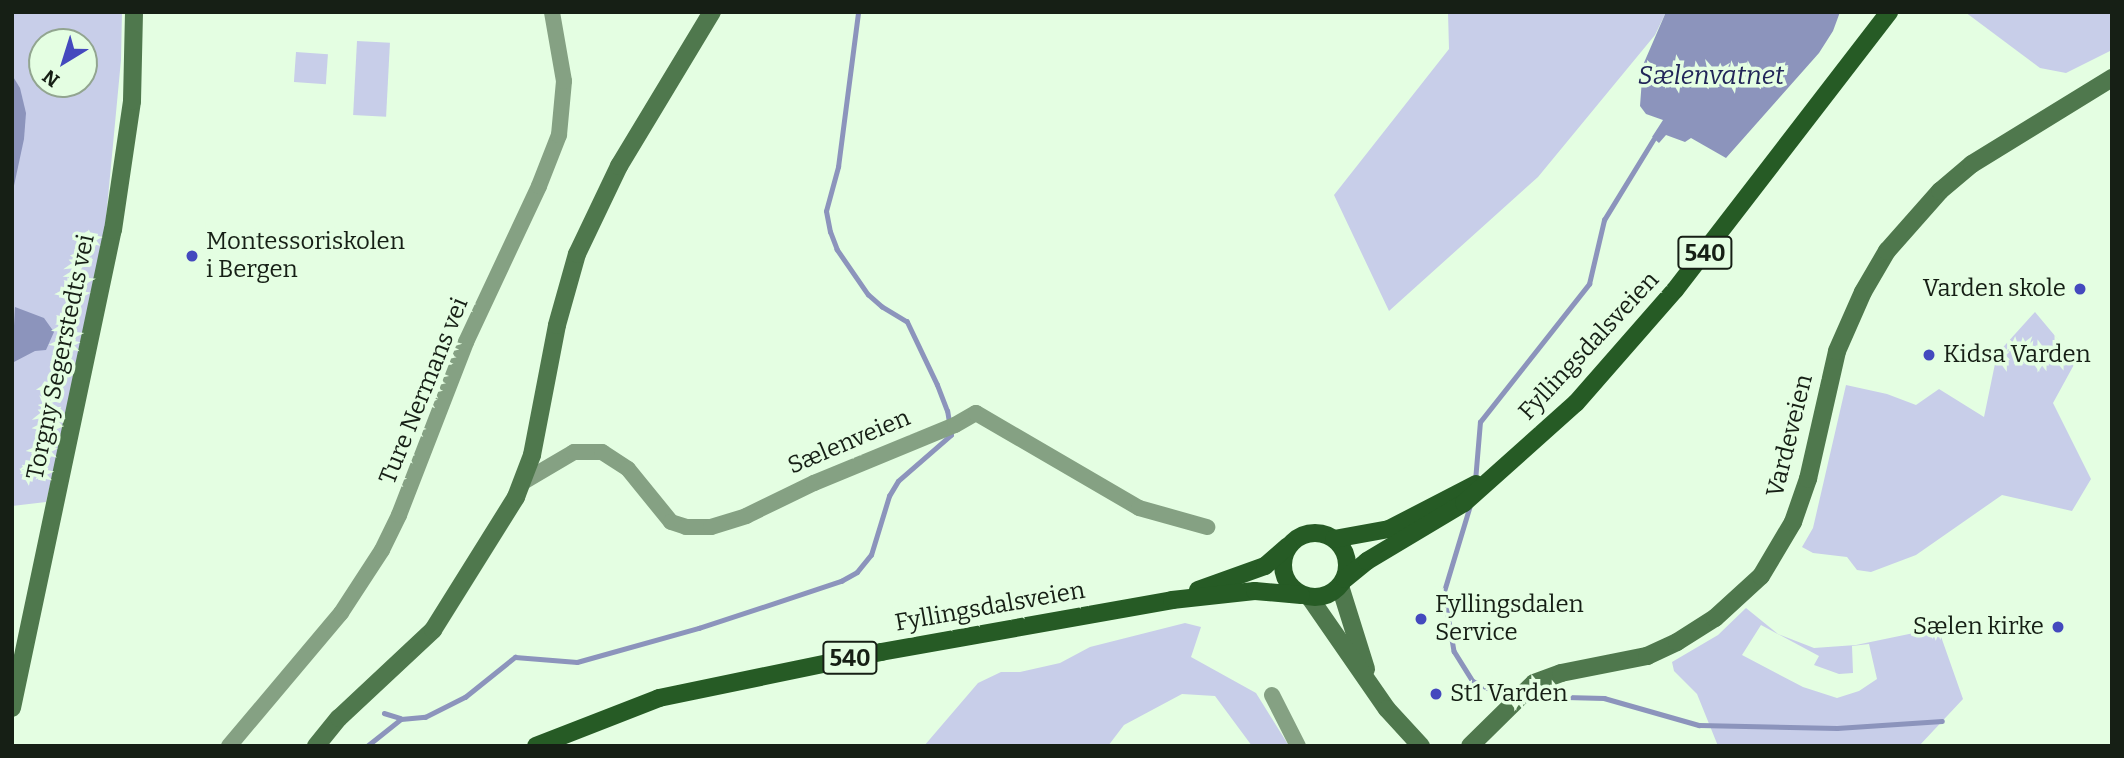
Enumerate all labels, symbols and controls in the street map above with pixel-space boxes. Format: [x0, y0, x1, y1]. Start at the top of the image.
north arrow [28, 28, 98, 98]
water label: Sælenvatnet [1638, 60, 1784, 92]
text: N [38, 65, 64, 92]
place label: Montessoriskolen i Bergen [206, 228, 405, 284]
street label: Torgny Segerstedts vei [21, 232, 101, 482]
road number: 540 [1677, 234, 1733, 272]
marker: Montessoriskolen i Bergen [184, 248, 200, 264]
street label: Fyllingsdalsveien [1513, 266, 1665, 426]
place label: Varden skole [1923, 275, 2066, 303]
marker: Varden skole [2072, 281, 2088, 297]
street label: Ture Nermans vei [373, 294, 475, 488]
place label: Kidsa Varden [1943, 341, 2091, 369]
marker: Kidsa Varden [1921, 347, 1937, 363]
street label: Vardeveien [1761, 372, 1819, 500]
street label: Sælenveien [783, 403, 915, 481]
street label: Fyllingsdalsveien [893, 576, 1087, 638]
place label: Fyllingsdalen Service [1435, 591, 1584, 647]
marker: Fyllingsdalen Service [1413, 611, 1429, 627]
place label: Sælen kirke [1913, 613, 2044, 641]
marker: Sælen kirke [2050, 619, 2066, 635]
road number: 540 [822, 638, 878, 678]
place label: St1 Varden [1450, 680, 1568, 708]
marker: St1 Varden [1428, 686, 1444, 702]

